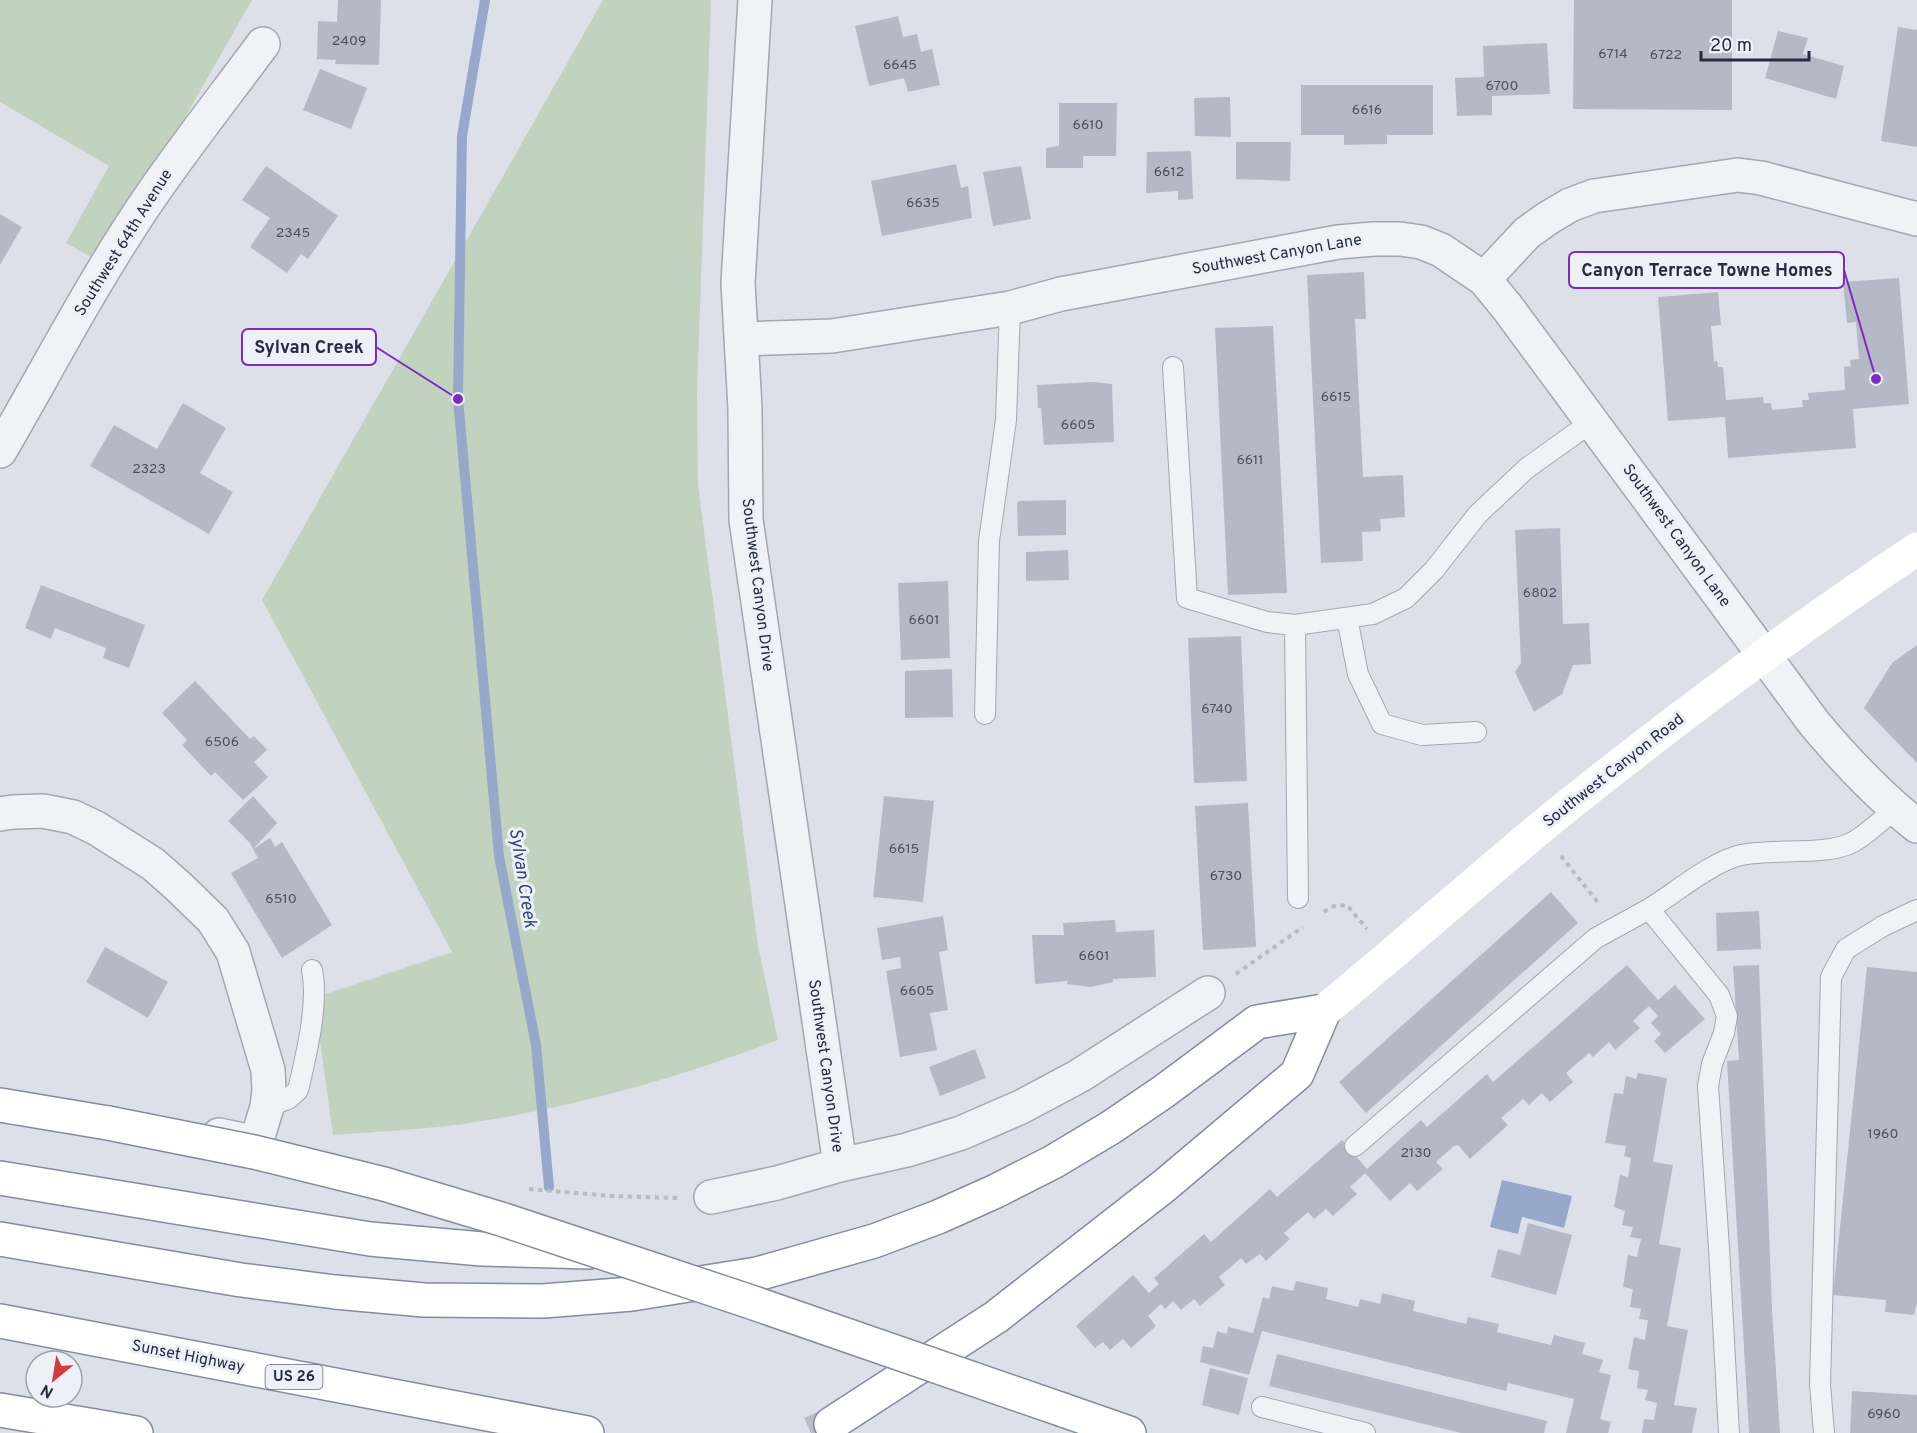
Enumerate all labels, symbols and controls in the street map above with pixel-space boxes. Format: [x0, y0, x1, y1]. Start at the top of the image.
scale bar [1701, 24, 1809, 62]
house number: 2409 [332, 33, 366, 50]
text: 20 m [1710, 35, 1752, 58]
house number: 6714 [1598, 46, 1628, 63]
house number: 6722 [1650, 47, 1682, 64]
house number: 6645 [883, 57, 917, 74]
house number: 6700 [1486, 78, 1518, 95]
house number: 6616 [1352, 102, 1382, 119]
house number: 6610 [1073, 117, 1103, 134]
house number: 6612 [1154, 164, 1184, 181]
street label: Southwest 64th Avenue [71, 166, 177, 320]
house number: 6635 [906, 195, 940, 212]
house number: 2345 [276, 225, 310, 242]
street label: Southwest Canyon Lane [1191, 230, 1363, 280]
callout: Canyon Terrace Towne Homes [1569, 252, 1844, 288]
text: Canyon Terrace Towne Homes [1581, 260, 1833, 283]
callout: Sylvan Creek [242, 329, 376, 365]
text: Sylvan Creek [254, 337, 364, 360]
house number: 6615 [1321, 389, 1351, 406]
house number: 6605 [1061, 417, 1095, 434]
house number: 6611 [1236, 452, 1264, 469]
house number: 2323 [132, 461, 166, 478]
street label: Southwest Canyon Lane [1617, 461, 1735, 611]
street label: Southwest Canyon Drive [736, 497, 778, 673]
house number: 6802 [1523, 585, 1557, 602]
house number: 6601 [909, 612, 939, 629]
house number: 6740 [1201, 701, 1233, 718]
street label: Southwest Canyon Road [1539, 710, 1689, 832]
house number: 6506 [205, 734, 239, 751]
water label: Sylvan Creek [503, 826, 541, 931]
house number: 6615 [889, 841, 919, 858]
house number: 6730 [1210, 868, 1242, 885]
house number: 6510 [265, 891, 297, 908]
house number: 6601 [1079, 948, 1109, 965]
street label: Southwest Canyon Drive [803, 978, 847, 1154]
house number: 6605 [900, 983, 934, 1000]
house number: 1960 [1868, 1126, 1898, 1143]
house number: 2130 [1400, 1145, 1432, 1162]
street label: Sunset Highway [130, 1336, 246, 1378]
north arrow [24, 1349, 84, 1409]
road number: US 26 [266, 1365, 322, 1389]
text: N [38, 1379, 57, 1402]
house number: 6960 [1867, 1406, 1901, 1423]

